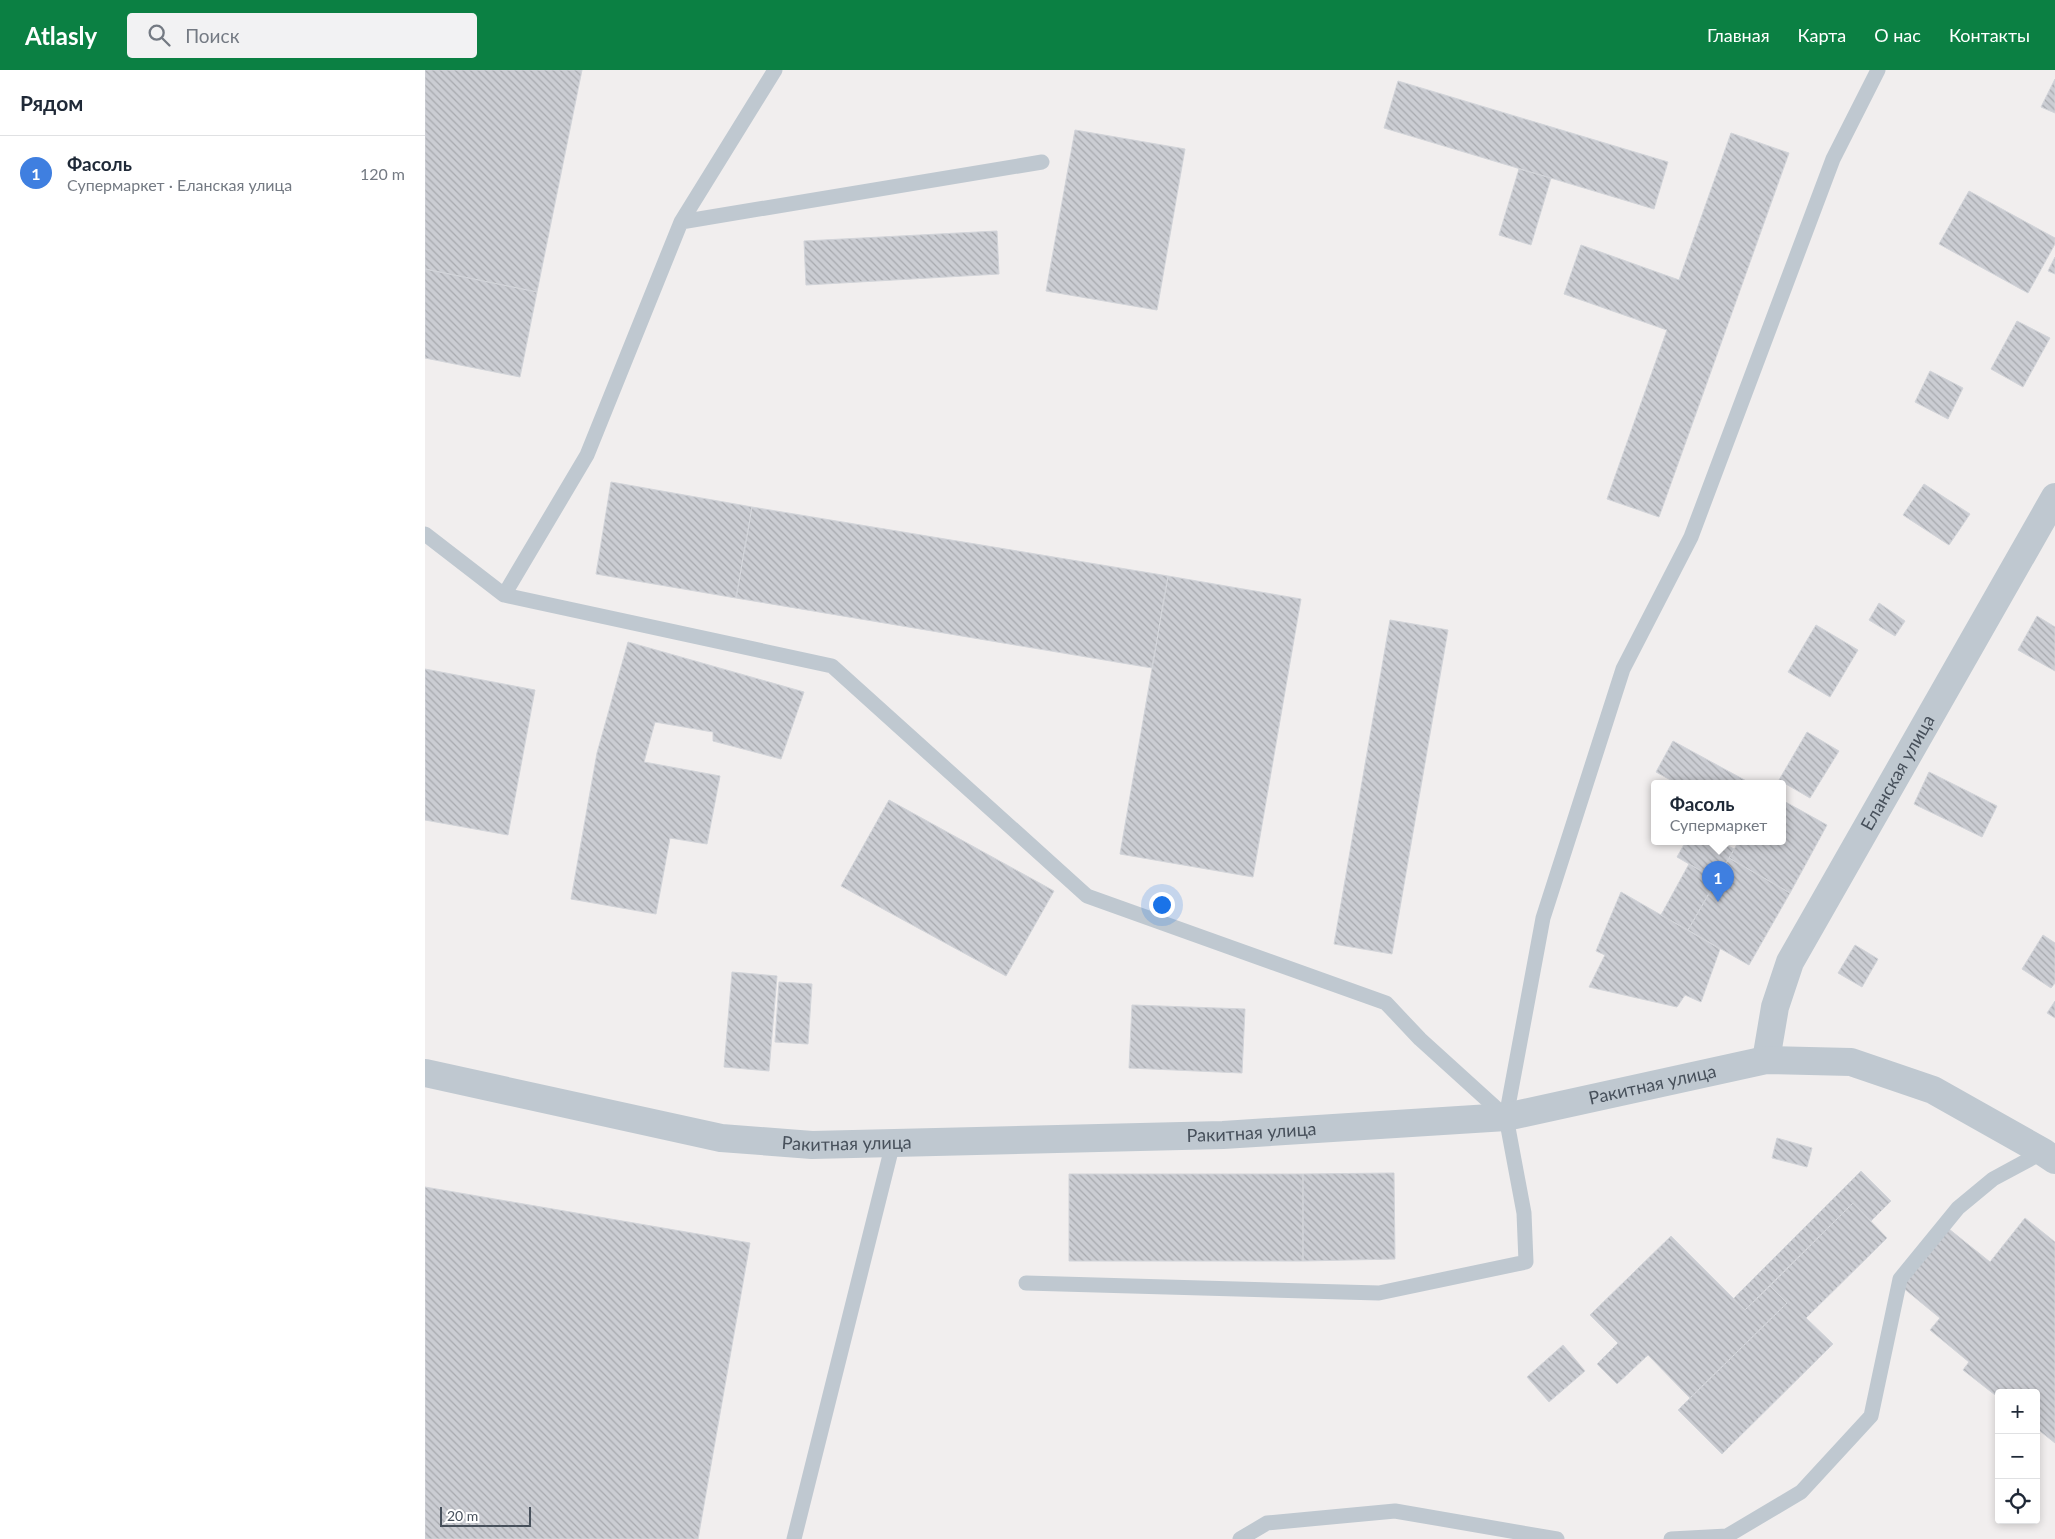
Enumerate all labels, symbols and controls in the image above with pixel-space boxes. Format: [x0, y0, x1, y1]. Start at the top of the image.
search box [127, 13, 477, 58]
text: Atlasly [25, 21, 97, 50]
icon: search [145, 21, 173, 49]
text: Поиск [185, 24, 239, 47]
text: Главная [1707, 24, 1770, 46]
text: Карта [1798, 24, 1846, 46]
text: О нас [1874, 24, 1921, 46]
text: Контакты [1949, 24, 2030, 46]
text: Рядом [20, 90, 83, 115]
text: Фасоль [67, 152, 132, 175]
text: 1 [31, 164, 41, 183]
text: 120 m [360, 164, 405, 183]
text: Супермаркет · Еланская улица [67, 175, 292, 194]
street label: Еланская улица [1855, 711, 1939, 834]
popup [1651, 780, 1786, 845]
text: Фасоль [1670, 792, 1735, 815]
text: Супермаркет [1670, 815, 1767, 834]
pin: 1 [1702, 861, 1734, 902]
your location [1149, 892, 1175, 918]
street label: Ракитная улица [1586, 1059, 1718, 1109]
street label: Ракитная улица [1186, 1117, 1317, 1146]
street label: Ракитная улица [781, 1131, 912, 1155]
map controls [1995, 1389, 2040, 1524]
button: + [1995, 1389, 2040, 1434]
button: − [1995, 1434, 2040, 1479]
button: locate [1995, 1479, 2040, 1524]
scale bar [440, 1504, 531, 1527]
text: 20 m [447, 1507, 478, 1524]

